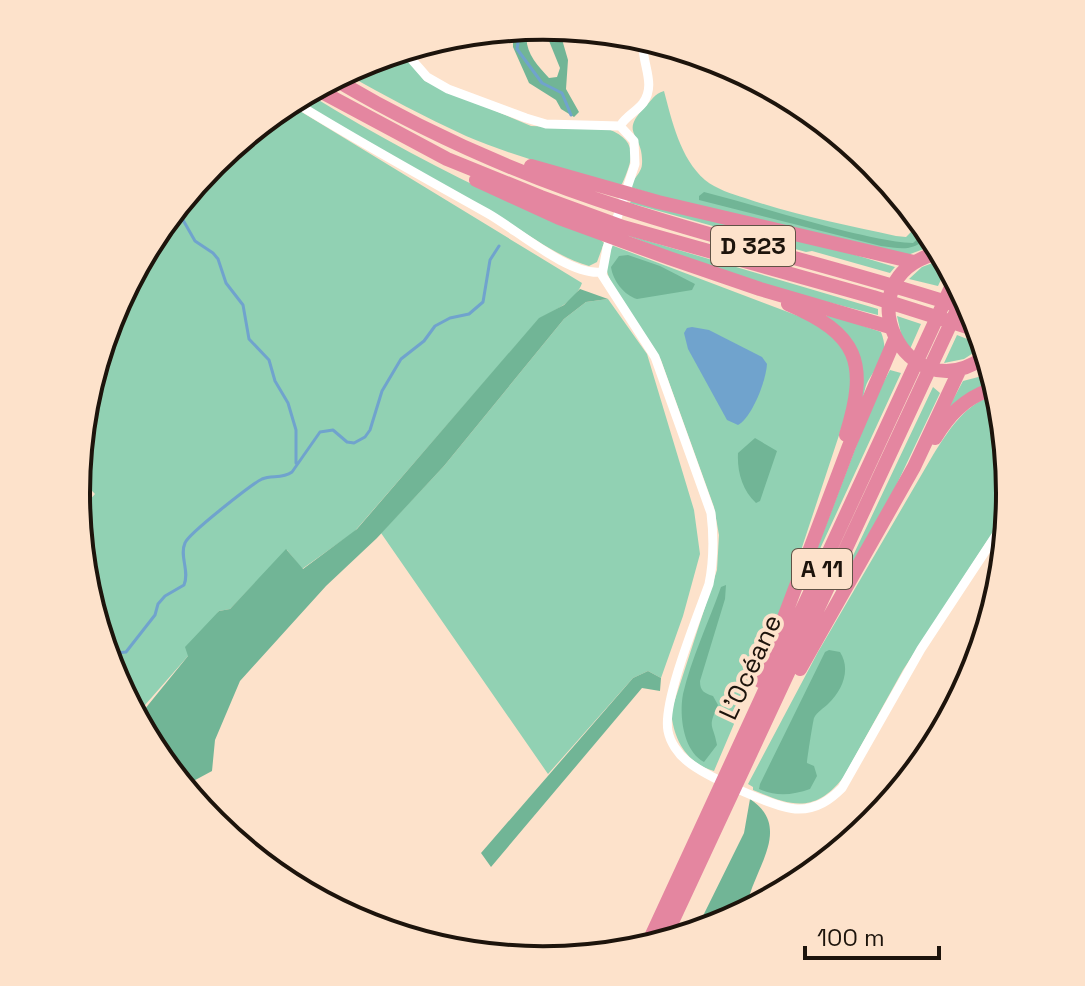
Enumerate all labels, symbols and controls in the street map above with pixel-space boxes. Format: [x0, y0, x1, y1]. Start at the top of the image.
road number: D 323 [711, 226, 795, 266]
road number: A 11 [792, 549, 852, 589]
street label: L’Océane [711, 609, 789, 725]
scale bar [805, 910, 939, 960]
text: 100 m [817, 922, 885, 953]

